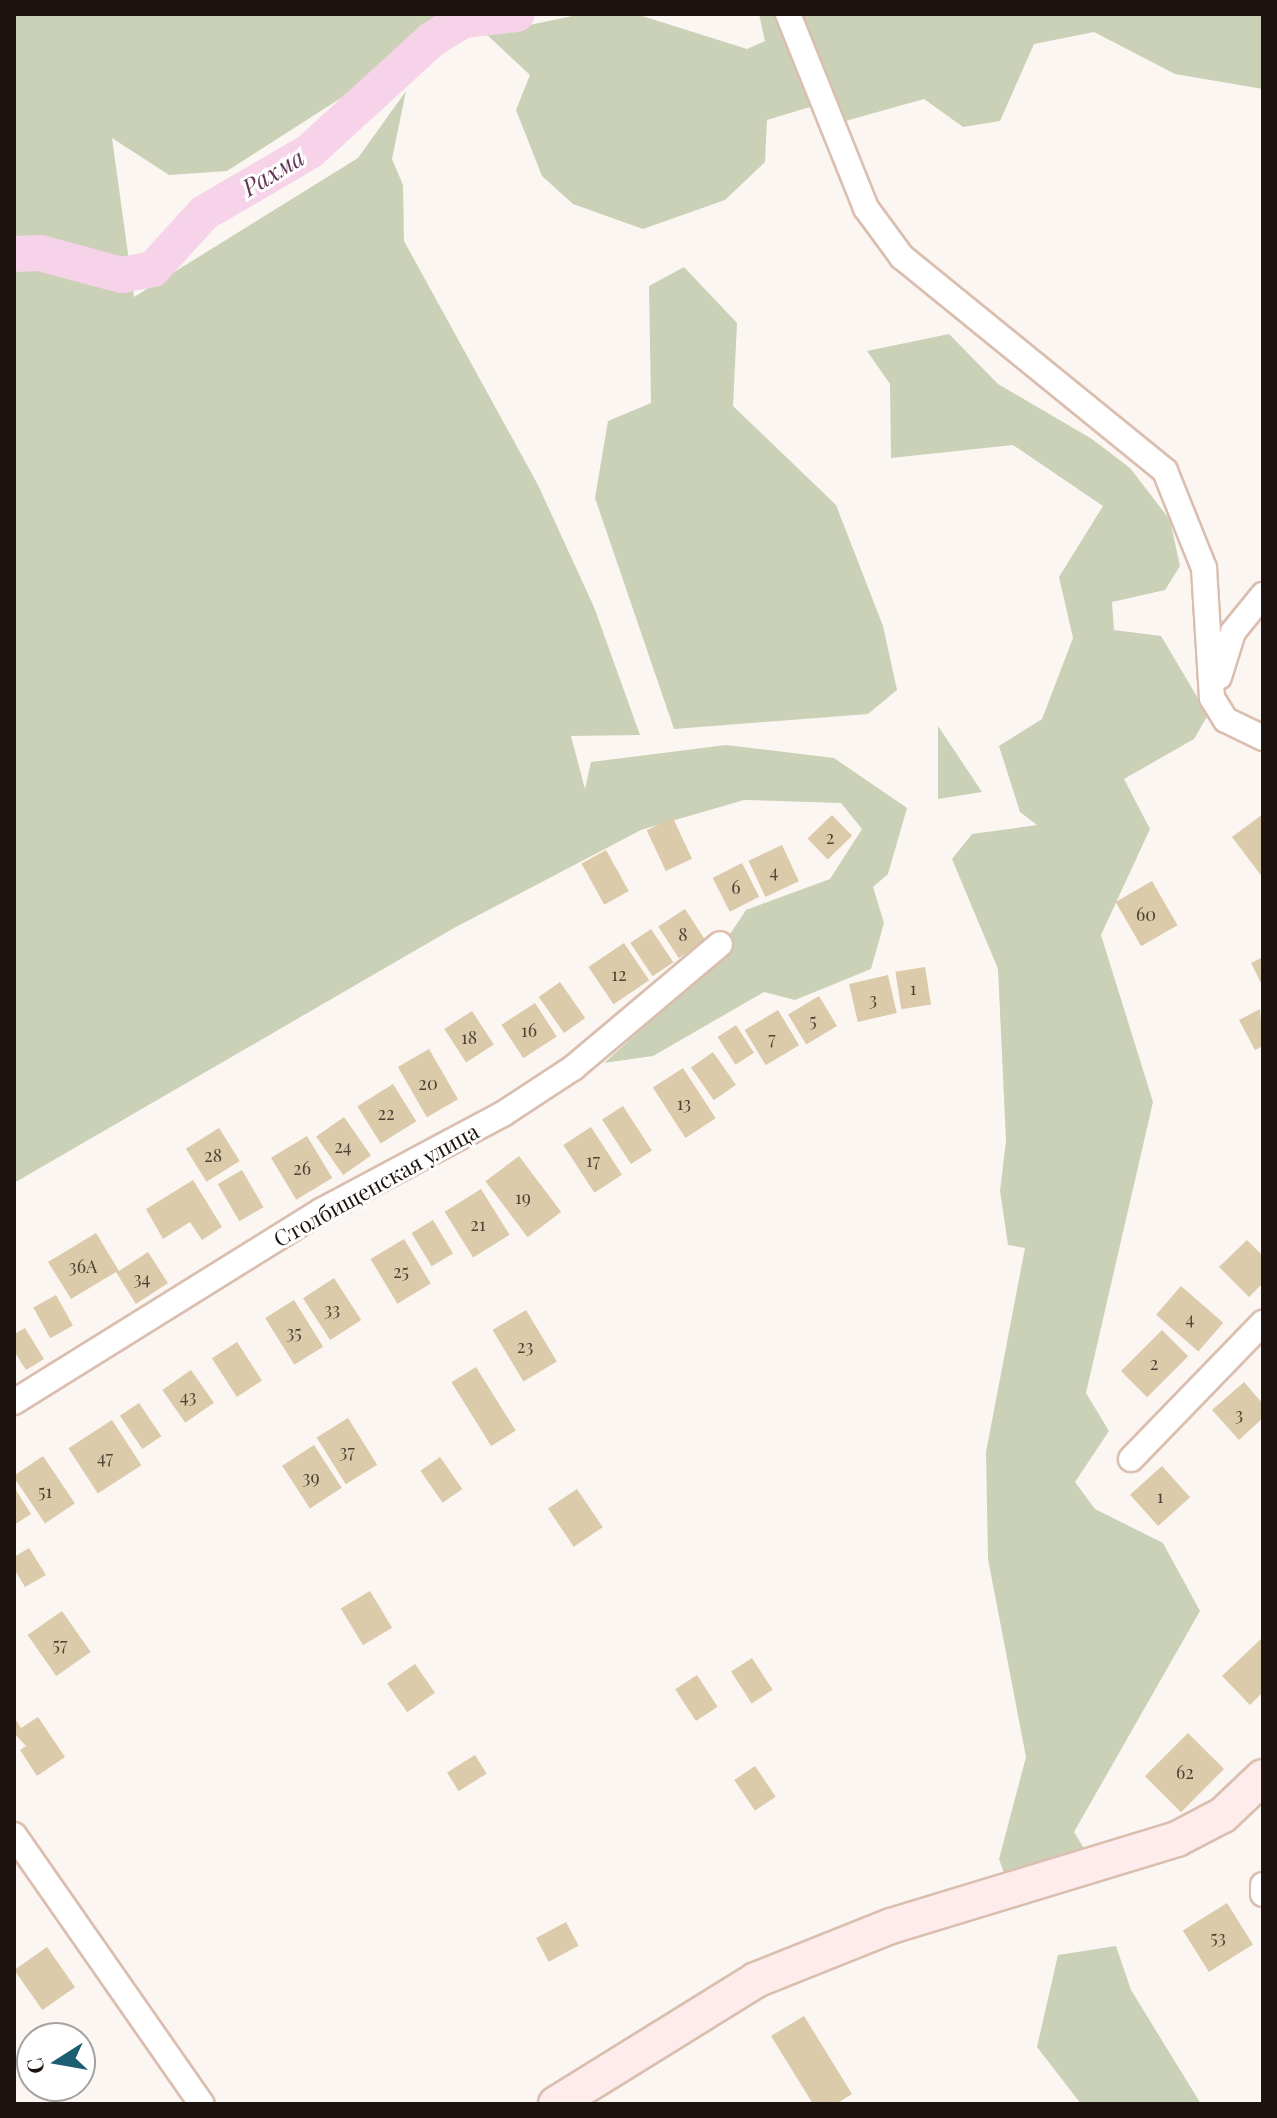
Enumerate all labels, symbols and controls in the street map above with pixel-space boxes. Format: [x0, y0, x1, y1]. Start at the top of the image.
water label: Рахма [237, 142, 309, 202]
house number: 2 [826, 826, 834, 848]
house number: 4 [770, 860, 778, 882]
house number: 6 [731, 876, 741, 898]
house number: 60 [1136, 903, 1156, 925]
house number: 8 [678, 923, 688, 945]
house number: 12 [611, 963, 627, 985]
house number: 1 [910, 977, 916, 999]
house number: 3 [869, 988, 877, 1010]
house number: 5 [809, 1009, 817, 1031]
house number: 16 [521, 1019, 537, 1041]
house number: 18 [461, 1026, 477, 1048]
house number: 7 [768, 1027, 776, 1049]
house number: 20 [418, 1072, 438, 1094]
house number: 13 [677, 1092, 691, 1114]
house number: 22 [377, 1102, 395, 1124]
street label: Столбищенская улица [269, 1118, 483, 1252]
house number: 24 [334, 1135, 352, 1157]
house number: 28 [204, 1144, 222, 1166]
house number: 17 [586, 1149, 600, 1171]
house number: 26 [293, 1157, 311, 1179]
house number: 19 [515, 1186, 531, 1208]
house number: 21 [470, 1213, 486, 1235]
house number: 36А [69, 1255, 97, 1277]
house number: 25 [393, 1260, 409, 1282]
house number: 34 [133, 1267, 151, 1289]
house number: 33 [324, 1298, 340, 1320]
house number: 4 [1186, 1307, 1194, 1329]
house number: 35 [286, 1321, 302, 1343]
house number: 23 [517, 1335, 533, 1357]
house number: 2 [1150, 1352, 1158, 1374]
house number: 43 [180, 1385, 196, 1407]
house number: 3 [1235, 1403, 1243, 1425]
house number: 37 [339, 1440, 355, 1462]
house number: 47 [97, 1446, 113, 1468]
house number: 39 [302, 1466, 320, 1488]
house number: 51 [38, 1480, 52, 1502]
house number: 1 [1157, 1485, 1163, 1507]
house number: 57 [53, 1633, 67, 1655]
house number: 62 [1176, 1761, 1194, 1783]
house number: 53 [1210, 1926, 1226, 1948]
north arrow [16, 2022, 96, 2102]
text: С [18, 2056, 51, 2077]

